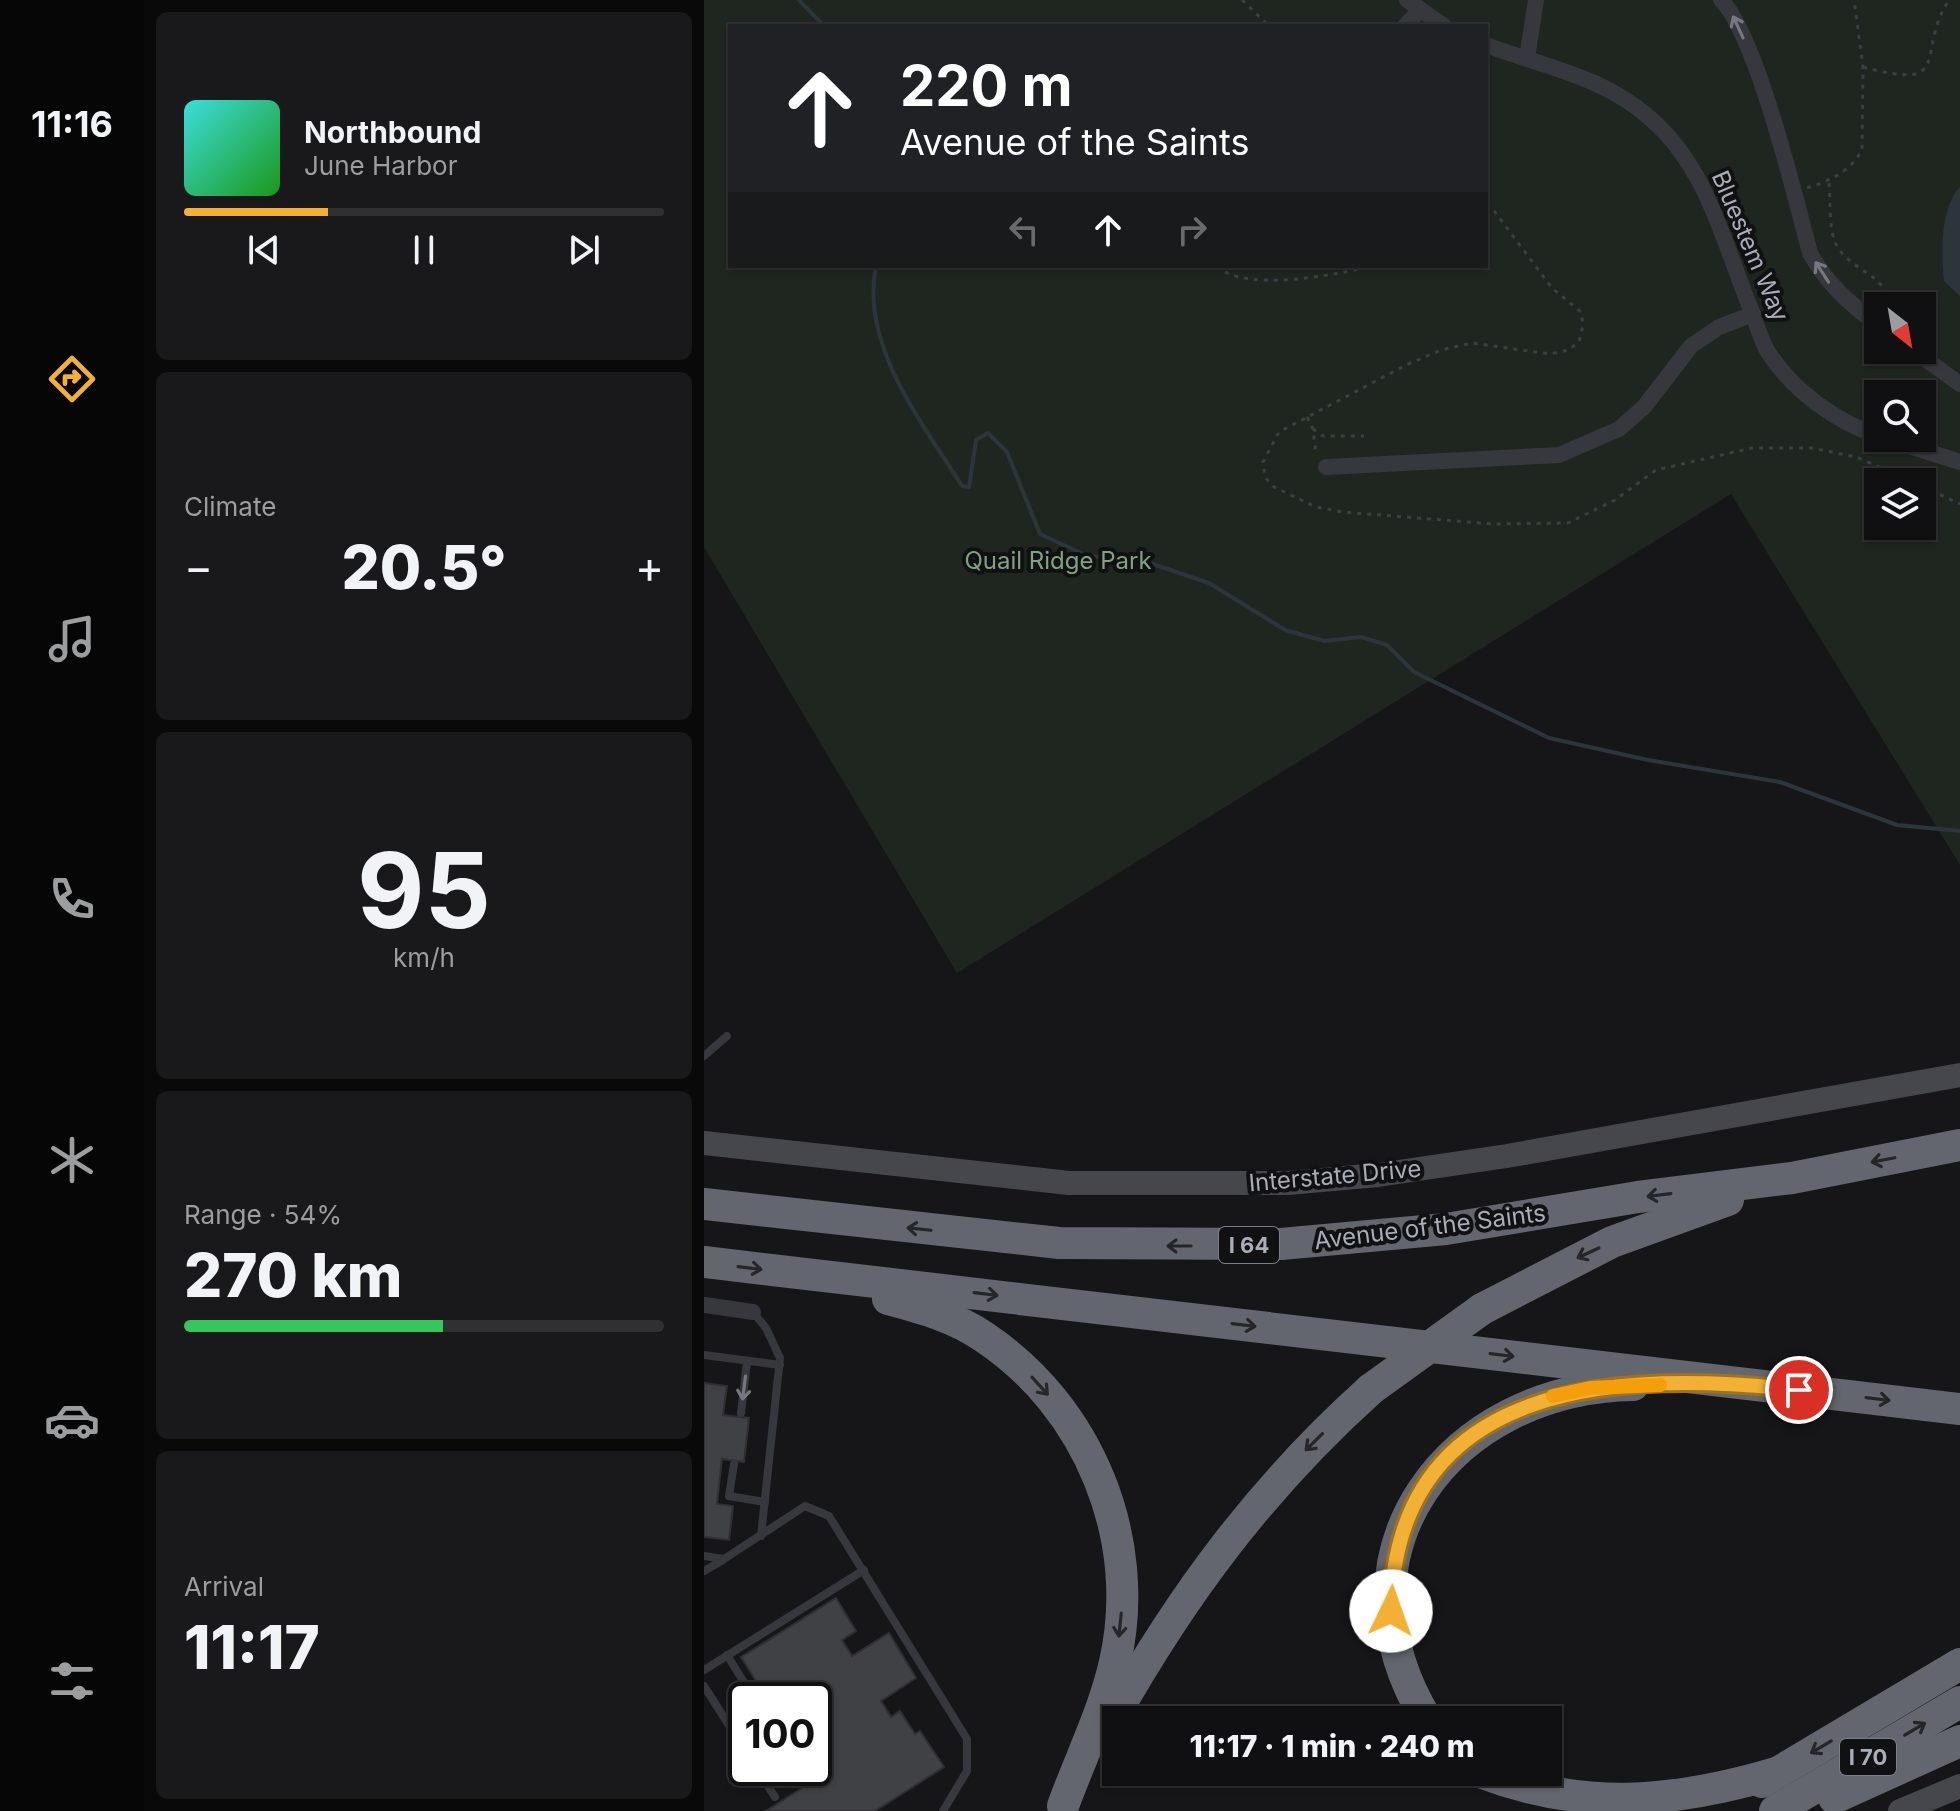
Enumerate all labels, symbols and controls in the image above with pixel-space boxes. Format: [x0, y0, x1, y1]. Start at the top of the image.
one-way arrow [1730, 15, 1745, 39]
text: 220 m [900, 52, 1073, 120]
icon: ahead [768, 56, 872, 160]
text: 11:16 [31, 102, 113, 146]
text: Northbound [304, 114, 481, 150]
text: Avenue of the Saints [900, 120, 1250, 164]
text: June Harbor [304, 150, 457, 181]
street label: Bluestem Way [1706, 166, 1795, 325]
icon: left [1002, 208, 1046, 252]
icon: ahead [1086, 208, 1130, 252]
icon: right [1170, 208, 1214, 252]
icon: previous [242, 228, 286, 272]
icon: pause [402, 228, 446, 272]
icon: next [562, 228, 606, 272]
one-way arrow [1814, 261, 1830, 284]
north arrow [1864, 292, 1936, 364]
map controls [1864, 292, 1936, 540]
icon: directions [44, 351, 100, 407]
button: search [1864, 380, 1936, 452]
button: layers [1864, 468, 1936, 540]
text: Climate [184, 491, 276, 522]
text: 20.5° [341, 531, 507, 603]
text: − [184, 540, 213, 594]
text: + [635, 540, 664, 594]
park label: Quail Ridge Park [964, 546, 1152, 575]
icon: music [44, 611, 100, 667]
text: 95 [357, 827, 491, 953]
icon: phone [44, 871, 100, 927]
text: km/h [393, 942, 455, 973]
icon: climate [44, 1132, 100, 1188]
one-way arrow [1871, 1153, 1897, 1168]
street label: Interstate Drive [1247, 1154, 1423, 1197]
one-way arrow [1647, 1188, 1672, 1203]
street label: Avenue of the Saints [1313, 1198, 1547, 1255]
text: Range · 54% [184, 1199, 342, 1230]
one-way arrow [907, 1221, 932, 1236]
road number: I 64 [1219, 1227, 1279, 1263]
one-way arrow [1166, 1238, 1193, 1254]
text: 270 km [184, 1239, 402, 1311]
one-way arrow [1576, 1246, 1600, 1261]
one-way arrow [736, 1260, 763, 1275]
one-way arrow [972, 1287, 998, 1302]
one-way arrow [1230, 1317, 1257, 1332]
one-way arrow [1489, 1348, 1514, 1363]
pin [1765, 1356, 1833, 1424]
icon: arrive [1777, 1368, 1821, 1412]
one-way arrow [736, 1374, 751, 1401]
one-way arrow [1031, 1376, 1049, 1396]
icon: car [44, 1392, 100, 1448]
one-way arrow [1865, 1392, 1890, 1407]
one-way arrow [1305, 1432, 1324, 1451]
position arrow [1349, 1569, 1433, 1653]
text: Arrival [184, 1571, 264, 1602]
text: 11:17 [184, 1611, 320, 1683]
one-way arrow [1112, 1611, 1127, 1638]
icon: filters [44, 1653, 100, 1709]
speed limit sign: 100 [728, 1682, 832, 1786]
one-way arrow [1903, 1721, 1926, 1737]
text: 11:17 · 1 min · 240 m [1190, 1728, 1474, 1764]
one-way arrow [1810, 1739, 1833, 1755]
road number: I 70 [1840, 1739, 1896, 1775]

